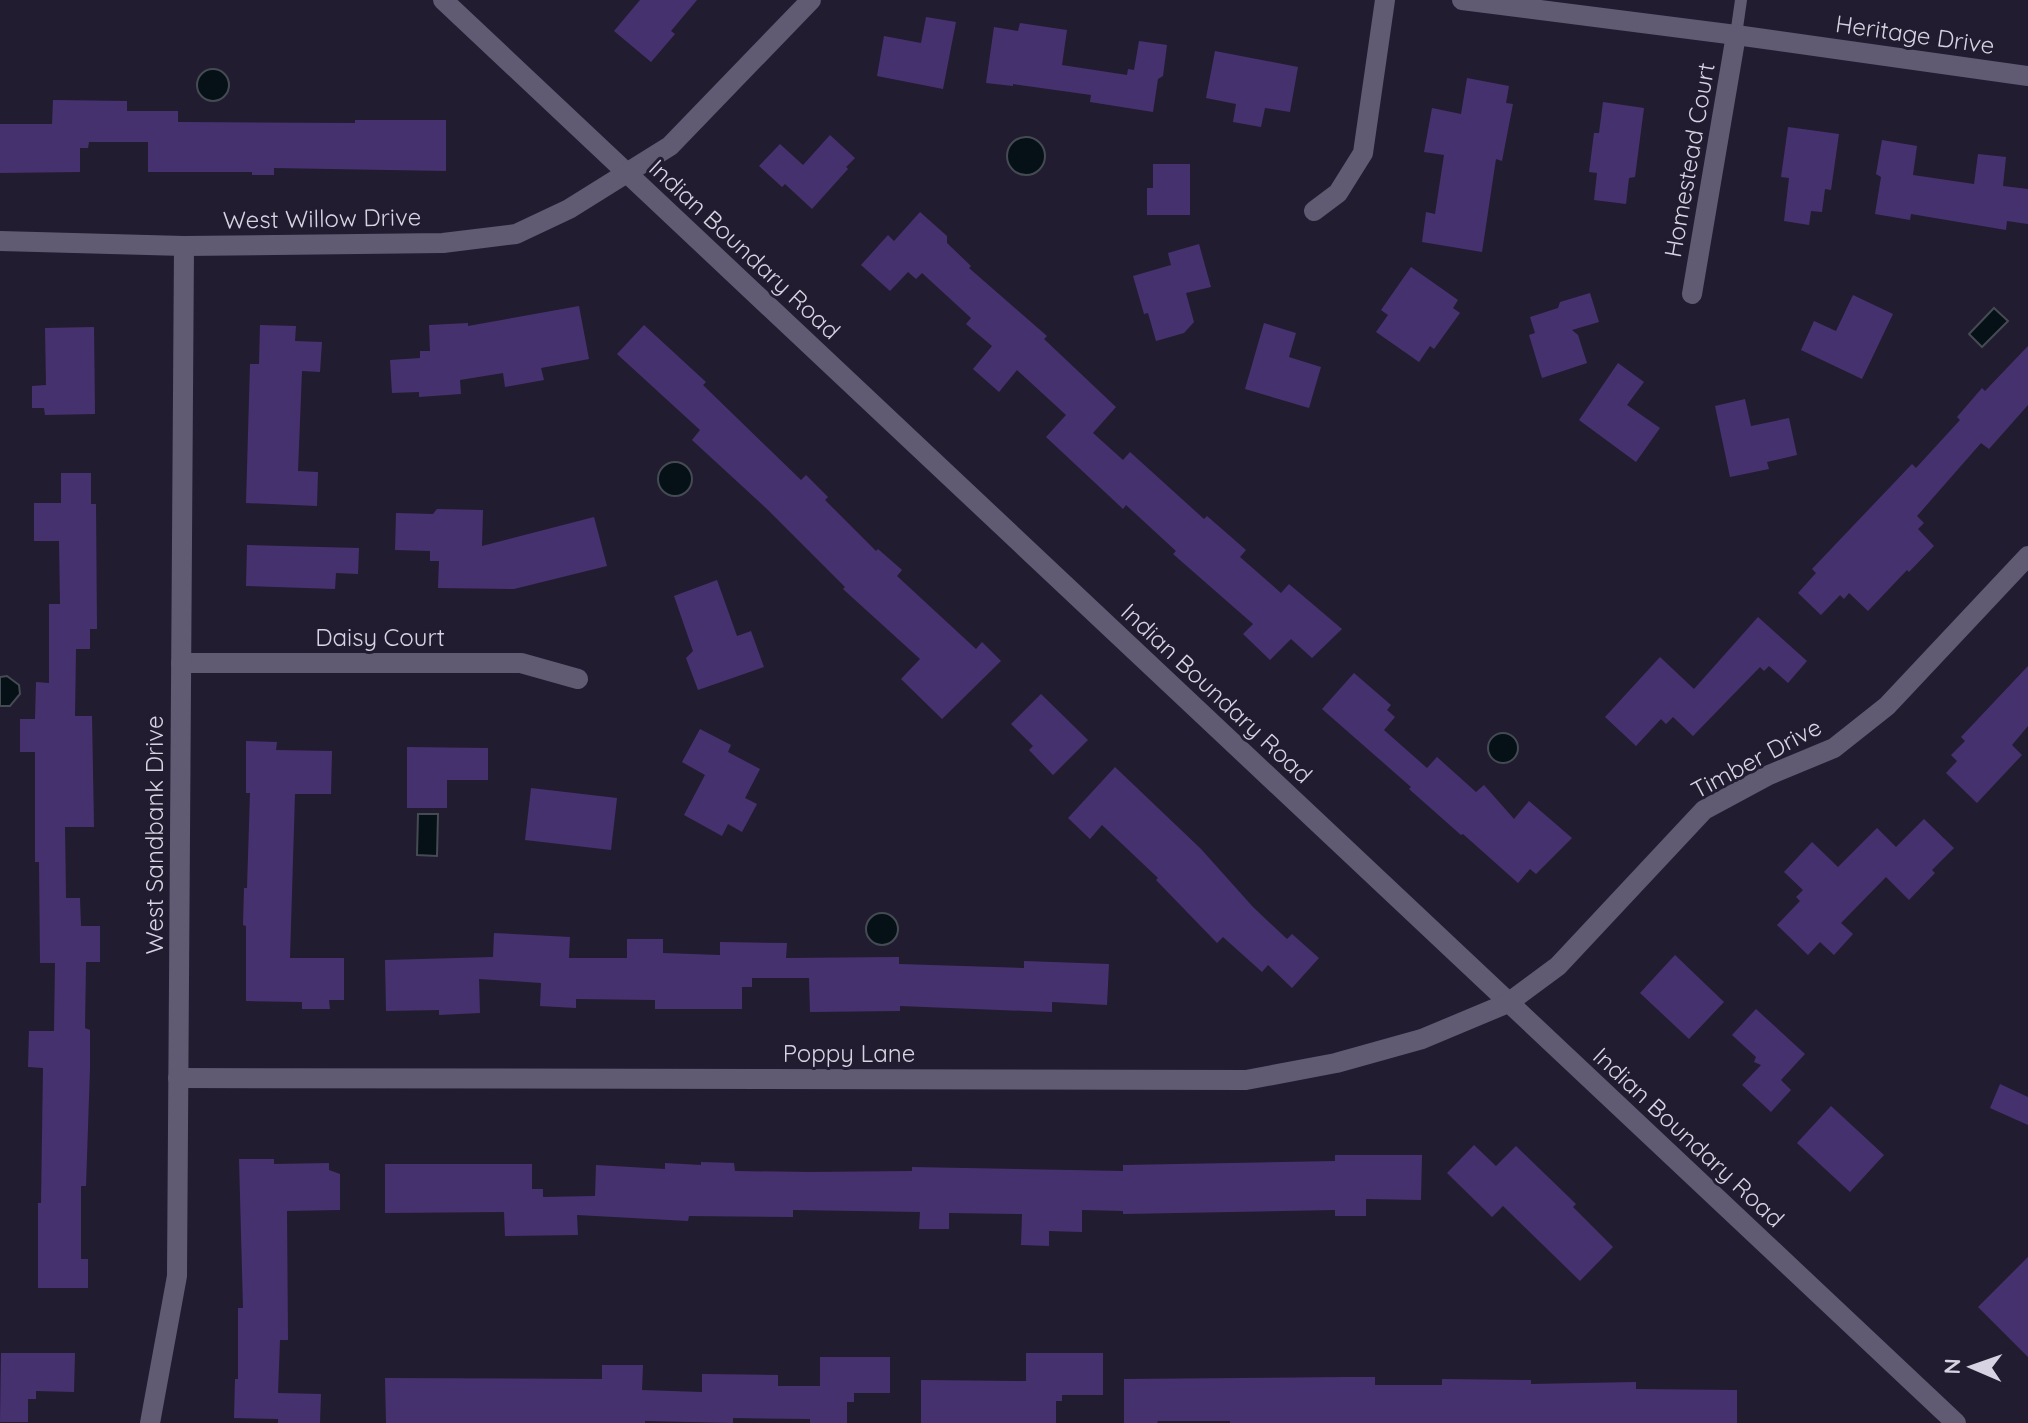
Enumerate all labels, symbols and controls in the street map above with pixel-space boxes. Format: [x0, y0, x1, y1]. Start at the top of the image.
street label: Heritage Drive [1834, 8, 1996, 60]
street label: Homestead Court [1657, 60, 1721, 260]
street label: Indian Boundary Road [643, 153, 847, 345]
street label: West Willow Drive [223, 201, 421, 235]
street label: Indian Boundary Road [1115, 597, 1319, 789]
street label: Daisy Court [315, 622, 445, 652]
street label: Timber Drive [1686, 711, 1826, 805]
street label: West Sandbank Drive [139, 716, 169, 954]
street label: Poppy Lane [783, 1038, 915, 1068]
street label: Indian Boundary Road [1587, 1041, 1791, 1233]
north arrow [1932, 1327, 2012, 1407]
text: N [1938, 1358, 1966, 1375]

